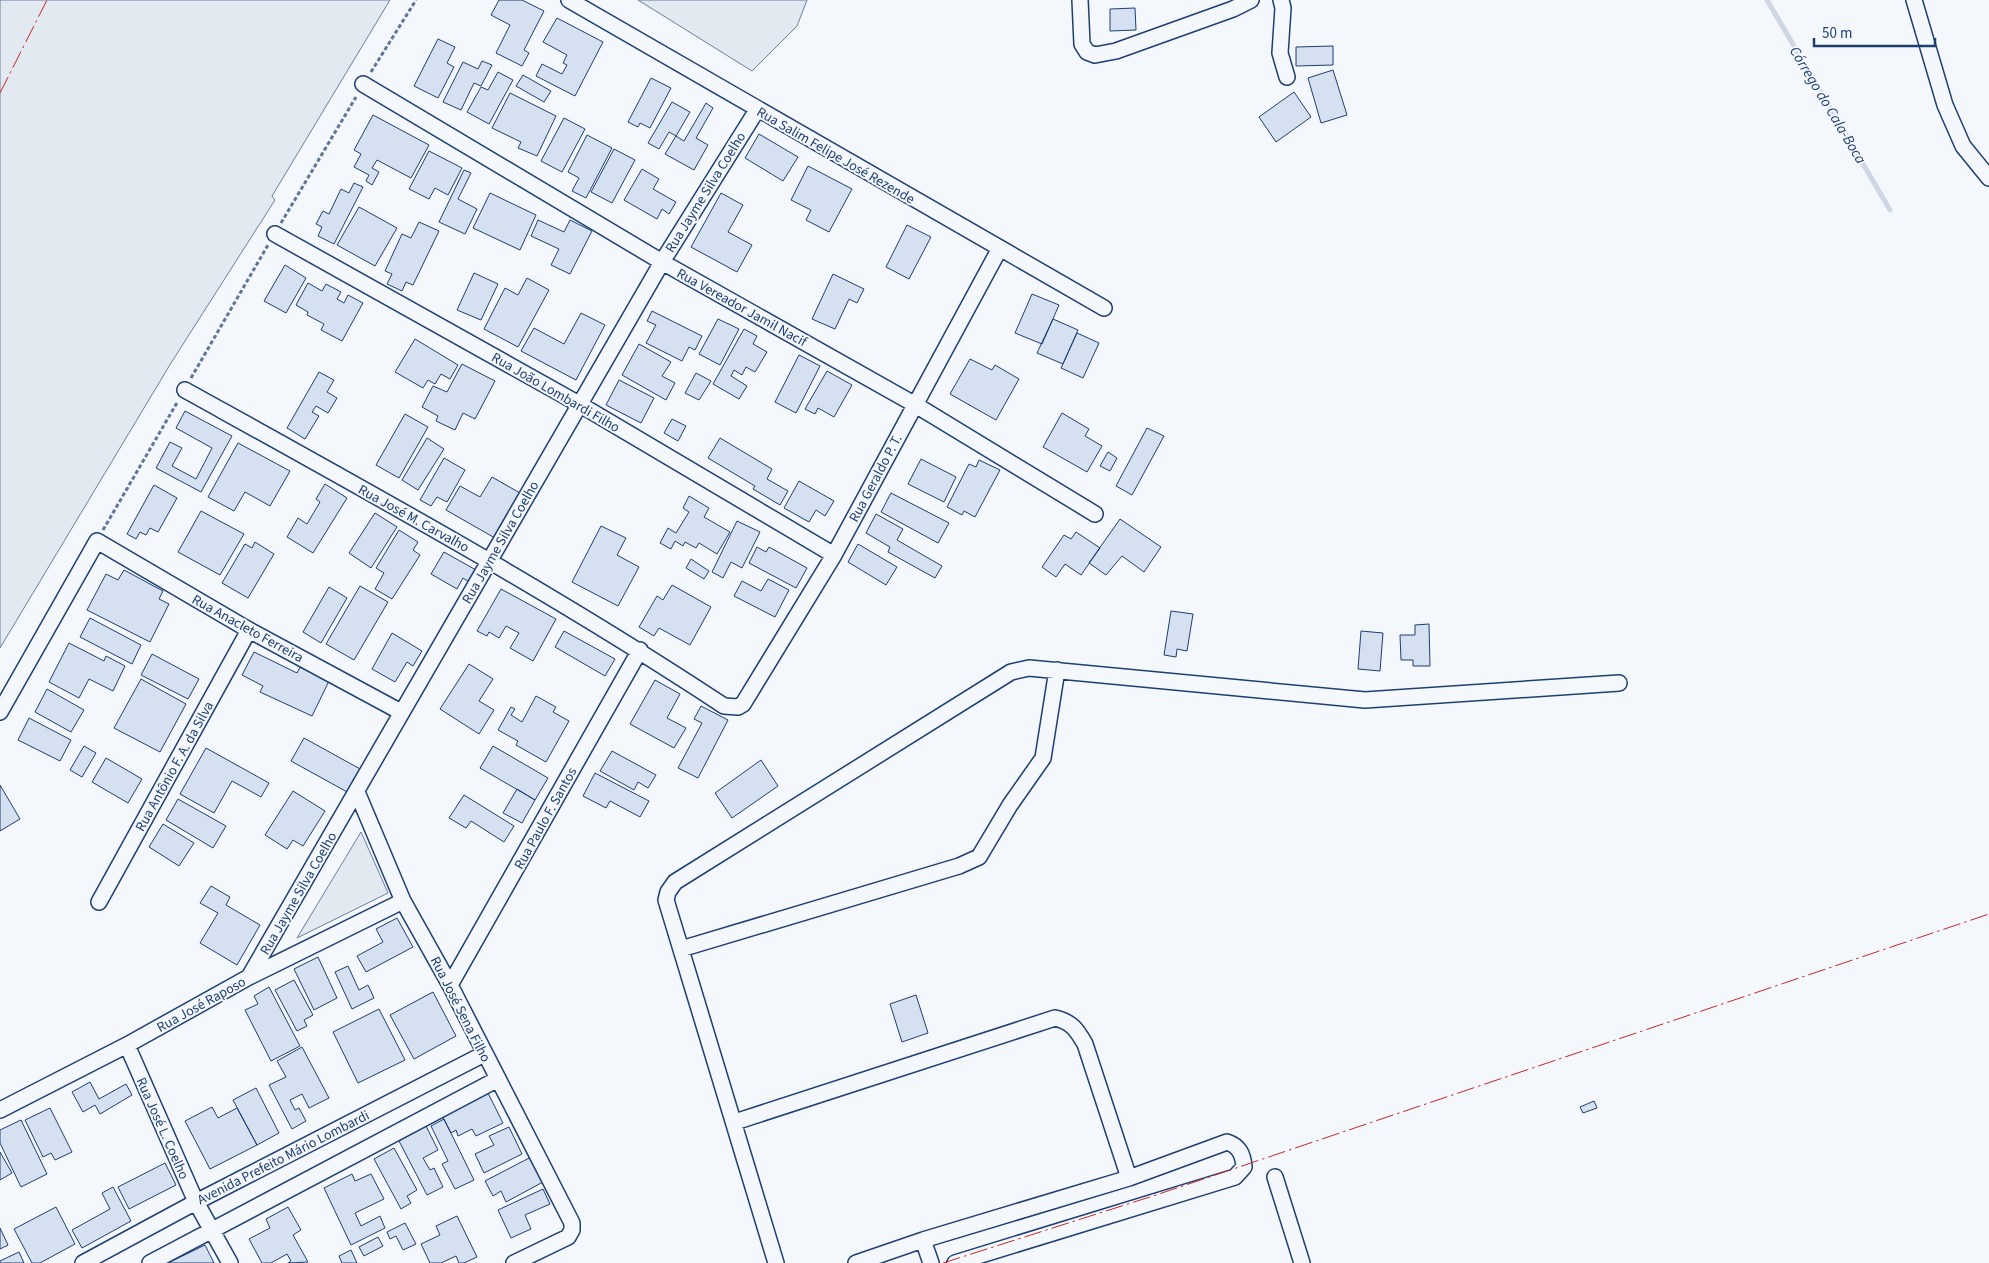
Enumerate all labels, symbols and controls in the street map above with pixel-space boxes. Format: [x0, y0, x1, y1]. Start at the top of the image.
scale bar [1814, 15, 1935, 47]
text: 50 m [1822, 23, 1852, 44]
water label: Córrego do Cala-Boca [1784, 42, 1871, 168]
street label: Rua Salim Felipe José Rezende [753, 102, 918, 209]
street label: Rua Jayme Silva Coelho [661, 128, 751, 257]
street label: Rua Vereador Jamil Nacif [673, 264, 811, 352]
street label: Rua João Lombardi Filho [488, 348, 623, 438]
street label: Rua Geraldo P. T. [844, 431, 907, 526]
street label: Rua Jayme Silva Coelho [457, 477, 544, 608]
street label: Rua José M. Carvalho [354, 480, 473, 558]
street label: Rua Anacleto Ferreira [188, 590, 307, 668]
street label: Rua Antônio F. A. da Silva [131, 698, 219, 835]
street label: Rua Paulo F. Santos [510, 764, 582, 873]
street label: Rua Jayme Silva Coelho [255, 828, 342, 959]
street label: Rua José Sena Filho [425, 953, 495, 1066]
street label: Rua José Raposo [153, 972, 250, 1038]
street label: Rua José L. Coelho [131, 1074, 194, 1183]
street label: Avenida Prefeito Mário Lombardi [194, 1106, 373, 1210]

